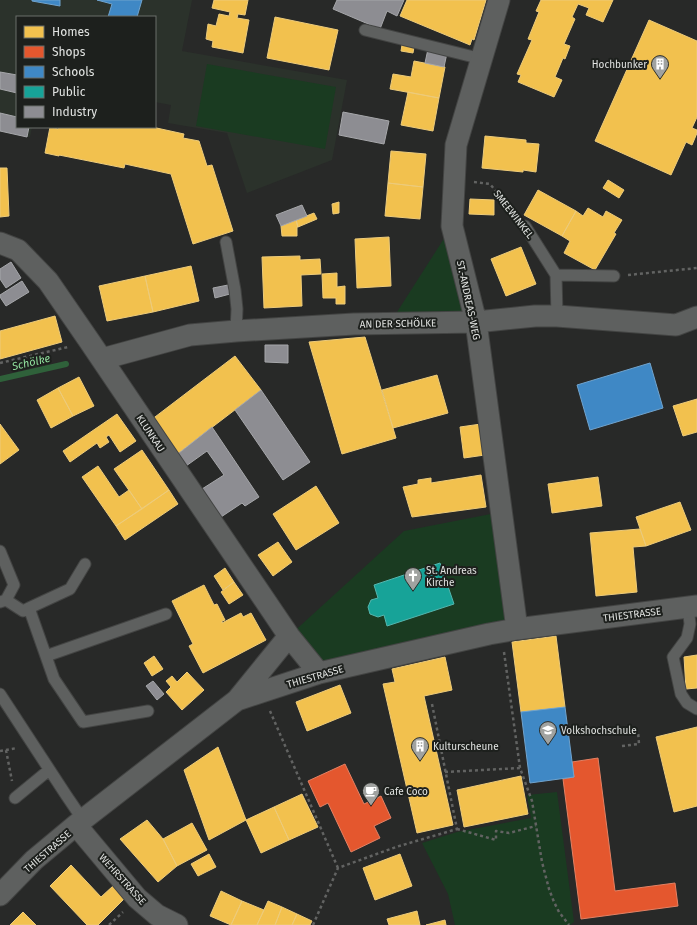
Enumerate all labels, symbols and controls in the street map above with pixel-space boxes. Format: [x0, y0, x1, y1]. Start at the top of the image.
legend [16, 16, 156, 128]
text: Homes [52, 25, 90, 39]
text: Shops [52, 45, 86, 59]
building icon: Hochbunker [650, 54, 670, 79]
place label: Hochbunker [592, 59, 647, 71]
text: Schools [52, 65, 95, 79]
text: Public [52, 85, 86, 99]
text: Industry [52, 105, 97, 119]
street label: SMEEWINKEL [491, 188, 536, 241]
street label: ST.-ANDREAS-WEG [454, 259, 482, 341]
street label: AN DER SCHÖLKE [360, 315, 436, 331]
water label: Schölke [10, 352, 52, 373]
street label: KLUNKAU [133, 413, 167, 454]
place label: St. Andreas Kirche [426, 565, 477, 589]
church icon: St. Andreas Kirche [403, 566, 423, 591]
street label: THIESTRASSE [602, 605, 662, 625]
street label: THIESTRASSE [286, 663, 345, 691]
school or university icon: Volkshochschule [538, 720, 558, 745]
place label: Volkshochschule [561, 725, 637, 737]
building icon: Kulturscheune [410, 736, 430, 761]
place label: Kulturscheune [433, 741, 499, 753]
cafe icon: Cafe Coco [361, 781, 381, 806]
place label: Cafe Coco [384, 786, 428, 798]
street label: THIESTRASSE [22, 828, 74, 875]
street label: WEHRSTRASSE [96, 852, 148, 908]

